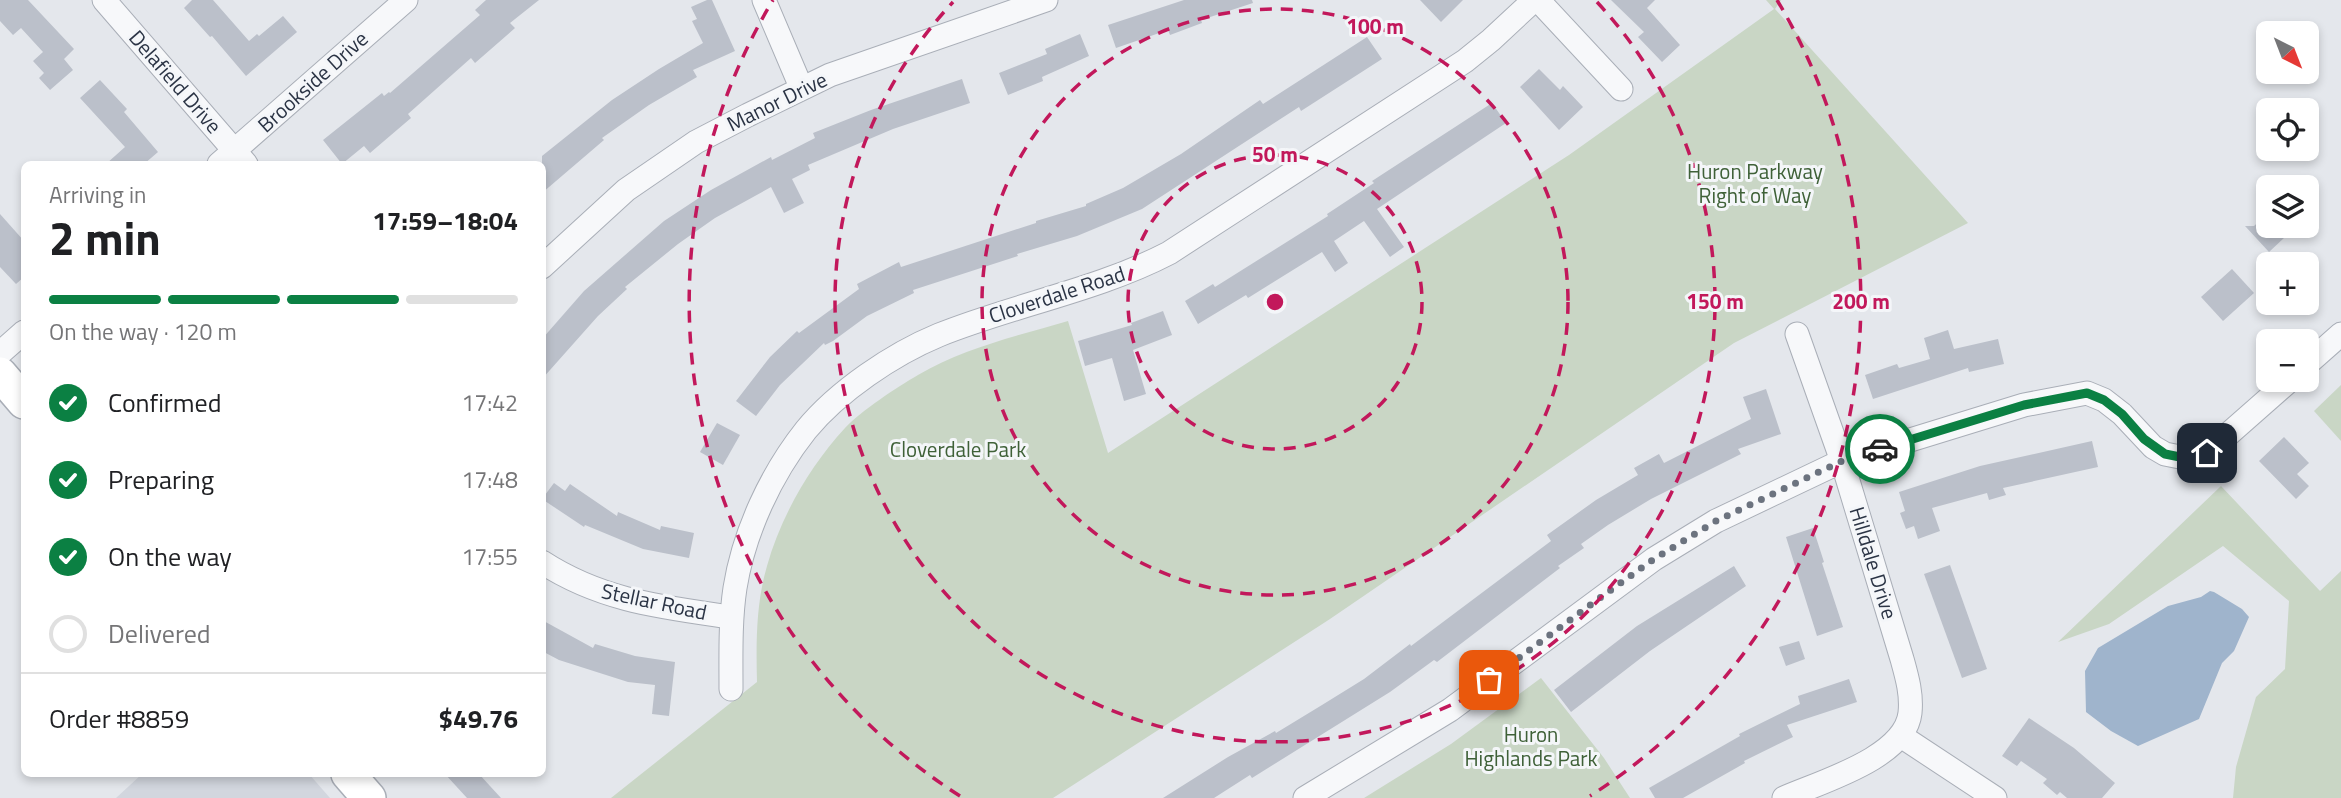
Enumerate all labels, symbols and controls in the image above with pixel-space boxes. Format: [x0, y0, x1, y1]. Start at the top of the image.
text: 100 m [1346, 10, 1404, 42]
north arrow [2256, 21, 2319, 84]
map controls [2256, 21, 2319, 392]
street label: Delafield Drive [122, 22, 230, 140]
street label: Brookside Drive [250, 23, 375, 140]
street label: Manor Drive [721, 63, 832, 139]
button: locate [2256, 98, 2319, 161]
text: 50 m [1252, 138, 1298, 170]
park label: Huron Parkway Right of Way [1687, 155, 1823, 211]
button: layers [2256, 175, 2319, 238]
text: Arriving in [49, 177, 146, 212]
text: 17:59–18:04 [372, 201, 518, 240]
text: 2 min [49, 203, 161, 273]
button: + [2256, 252, 2319, 315]
street label: Cloverdale Road [984, 257, 1129, 331]
text: 150 m [1686, 285, 1744, 317]
text: 200 m [1832, 285, 1890, 317]
centre of rings [1263, 290, 1287, 314]
text: On the way · 120 m [49, 314, 237, 349]
button: − [2256, 329, 2319, 392]
text: Confirmed [108, 383, 222, 422]
icon: check [49, 384, 87, 422]
text: 17:42 [461, 385, 518, 420]
courier [1845, 414, 1915, 484]
pin [2177, 423, 2237, 483]
icon: car [1861, 430, 1899, 468]
park label: Cloverdale Park [890, 433, 1026, 465]
icon: home [2188, 434, 2226, 472]
text: Preparing [108, 460, 214, 499]
icon: check [49, 461, 87, 499]
text: 17:48 [461, 462, 518, 497]
street label: Hilldale Drive [1842, 503, 1906, 623]
text: On the way [108, 537, 232, 576]
icon: check [49, 538, 87, 576]
text: 17:55 [461, 539, 518, 574]
street label: Stellar Road [599, 574, 710, 628]
text: Delivered [108, 614, 211, 653]
pin [1459, 650, 1519, 710]
icon: bag [1470, 661, 1508, 699]
text: Order #8859 [49, 699, 189, 738]
text: $49.76 [439, 699, 518, 738]
park label: Huron Highlands Park [1464, 718, 1598, 774]

